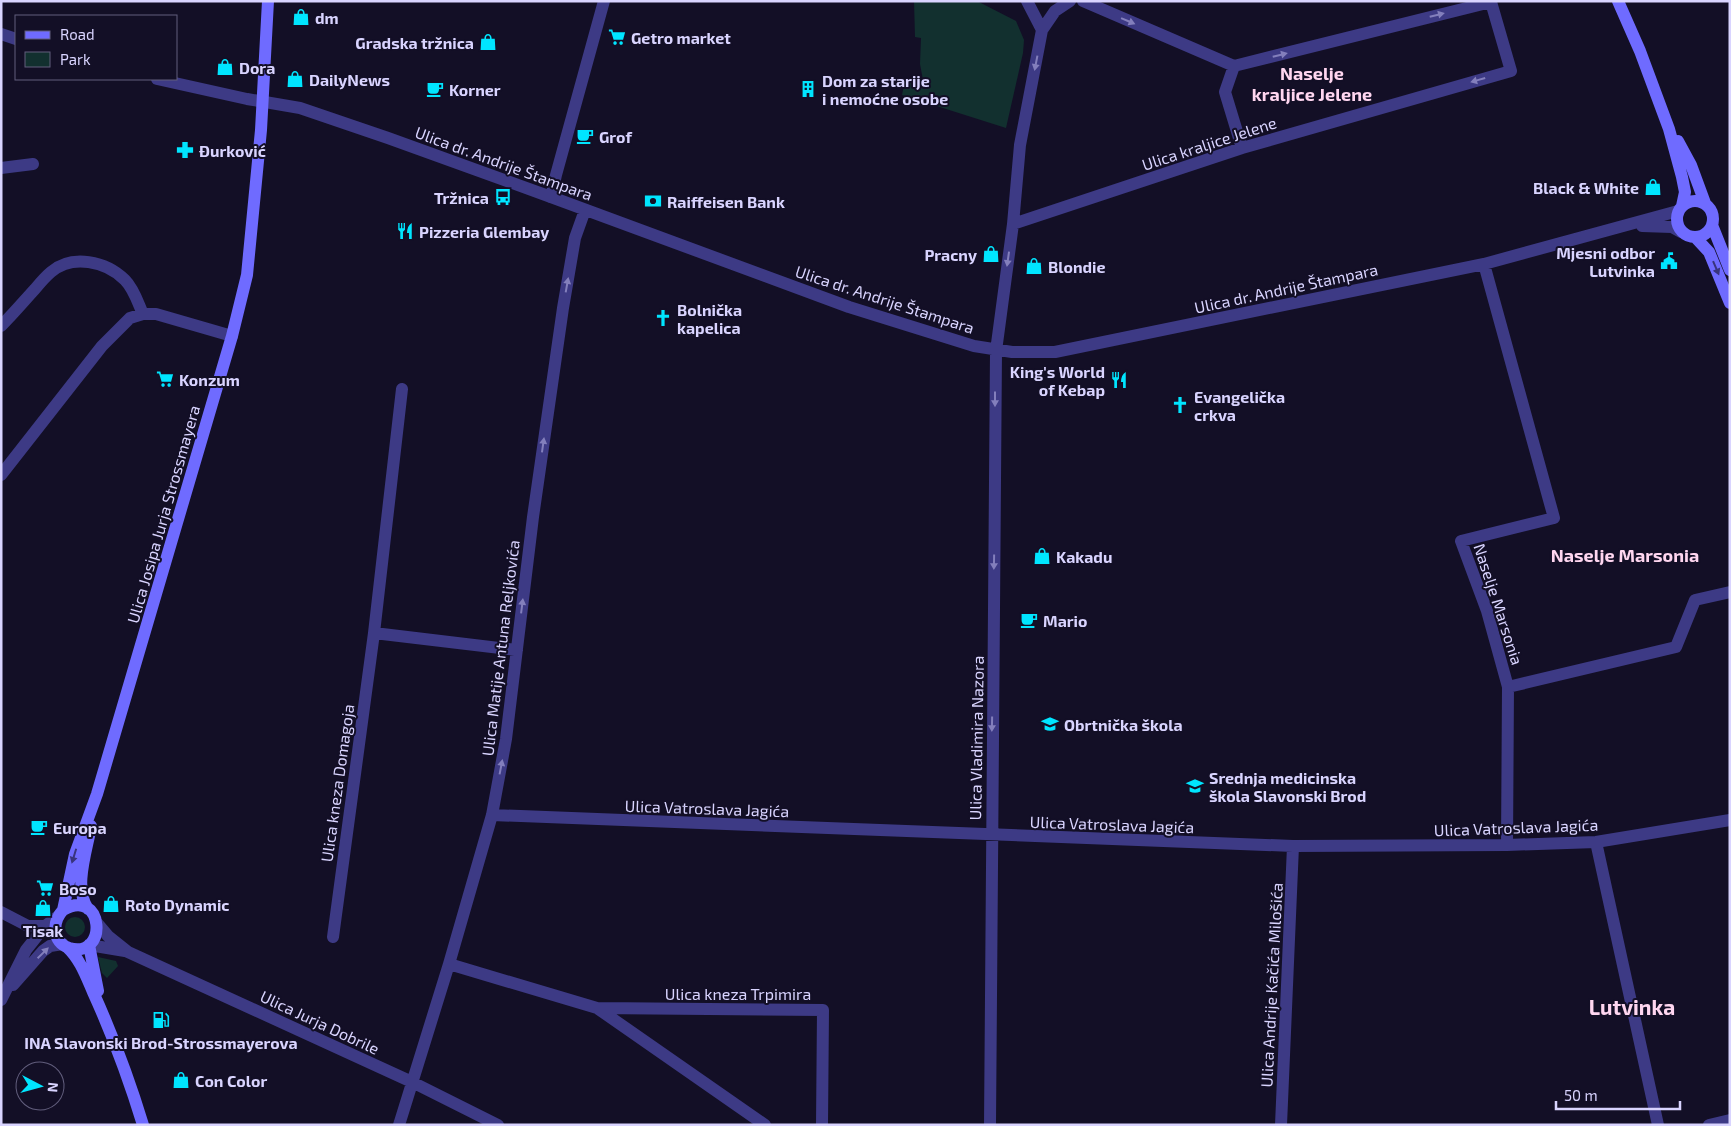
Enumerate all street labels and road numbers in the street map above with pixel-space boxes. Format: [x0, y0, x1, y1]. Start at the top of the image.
street label: Ulica kraljice Jelene [1139, 112, 1279, 175]
street label: Ulica dr. Andrije Štampara [412, 122, 595, 205]
street label: Ulica dr. Andrije Štampara [1193, 259, 1380, 318]
street label: Ulica dr. Andrije Štampara [793, 261, 977, 338]
street label: Ulica Josipa Jurja Strossmayera [123, 403, 204, 626]
street label: Ulica Matije Antuna Reljkovića [477, 539, 524, 757]
street label: Naselje Marsonia [1470, 541, 1528, 667]
street label: Ulica Vladimira Nazora [965, 655, 987, 821]
street label: Ulica kneza Domagoja [317, 703, 358, 863]
street label: Ulica Vatroslava Jagića [624, 796, 790, 820]
street label: Ulica Vatroslava Jagića [1029, 812, 1195, 836]
street label: Ulica Vatroslava Jagića [1433, 815, 1599, 839]
street label: Ulica Andrije Kačića Milošića [1256, 882, 1287, 1088]
street label: Ulica kneza Trpimira [665, 984, 811, 1003]
street label: Ulica Jurja Dobrile [257, 986, 383, 1059]

